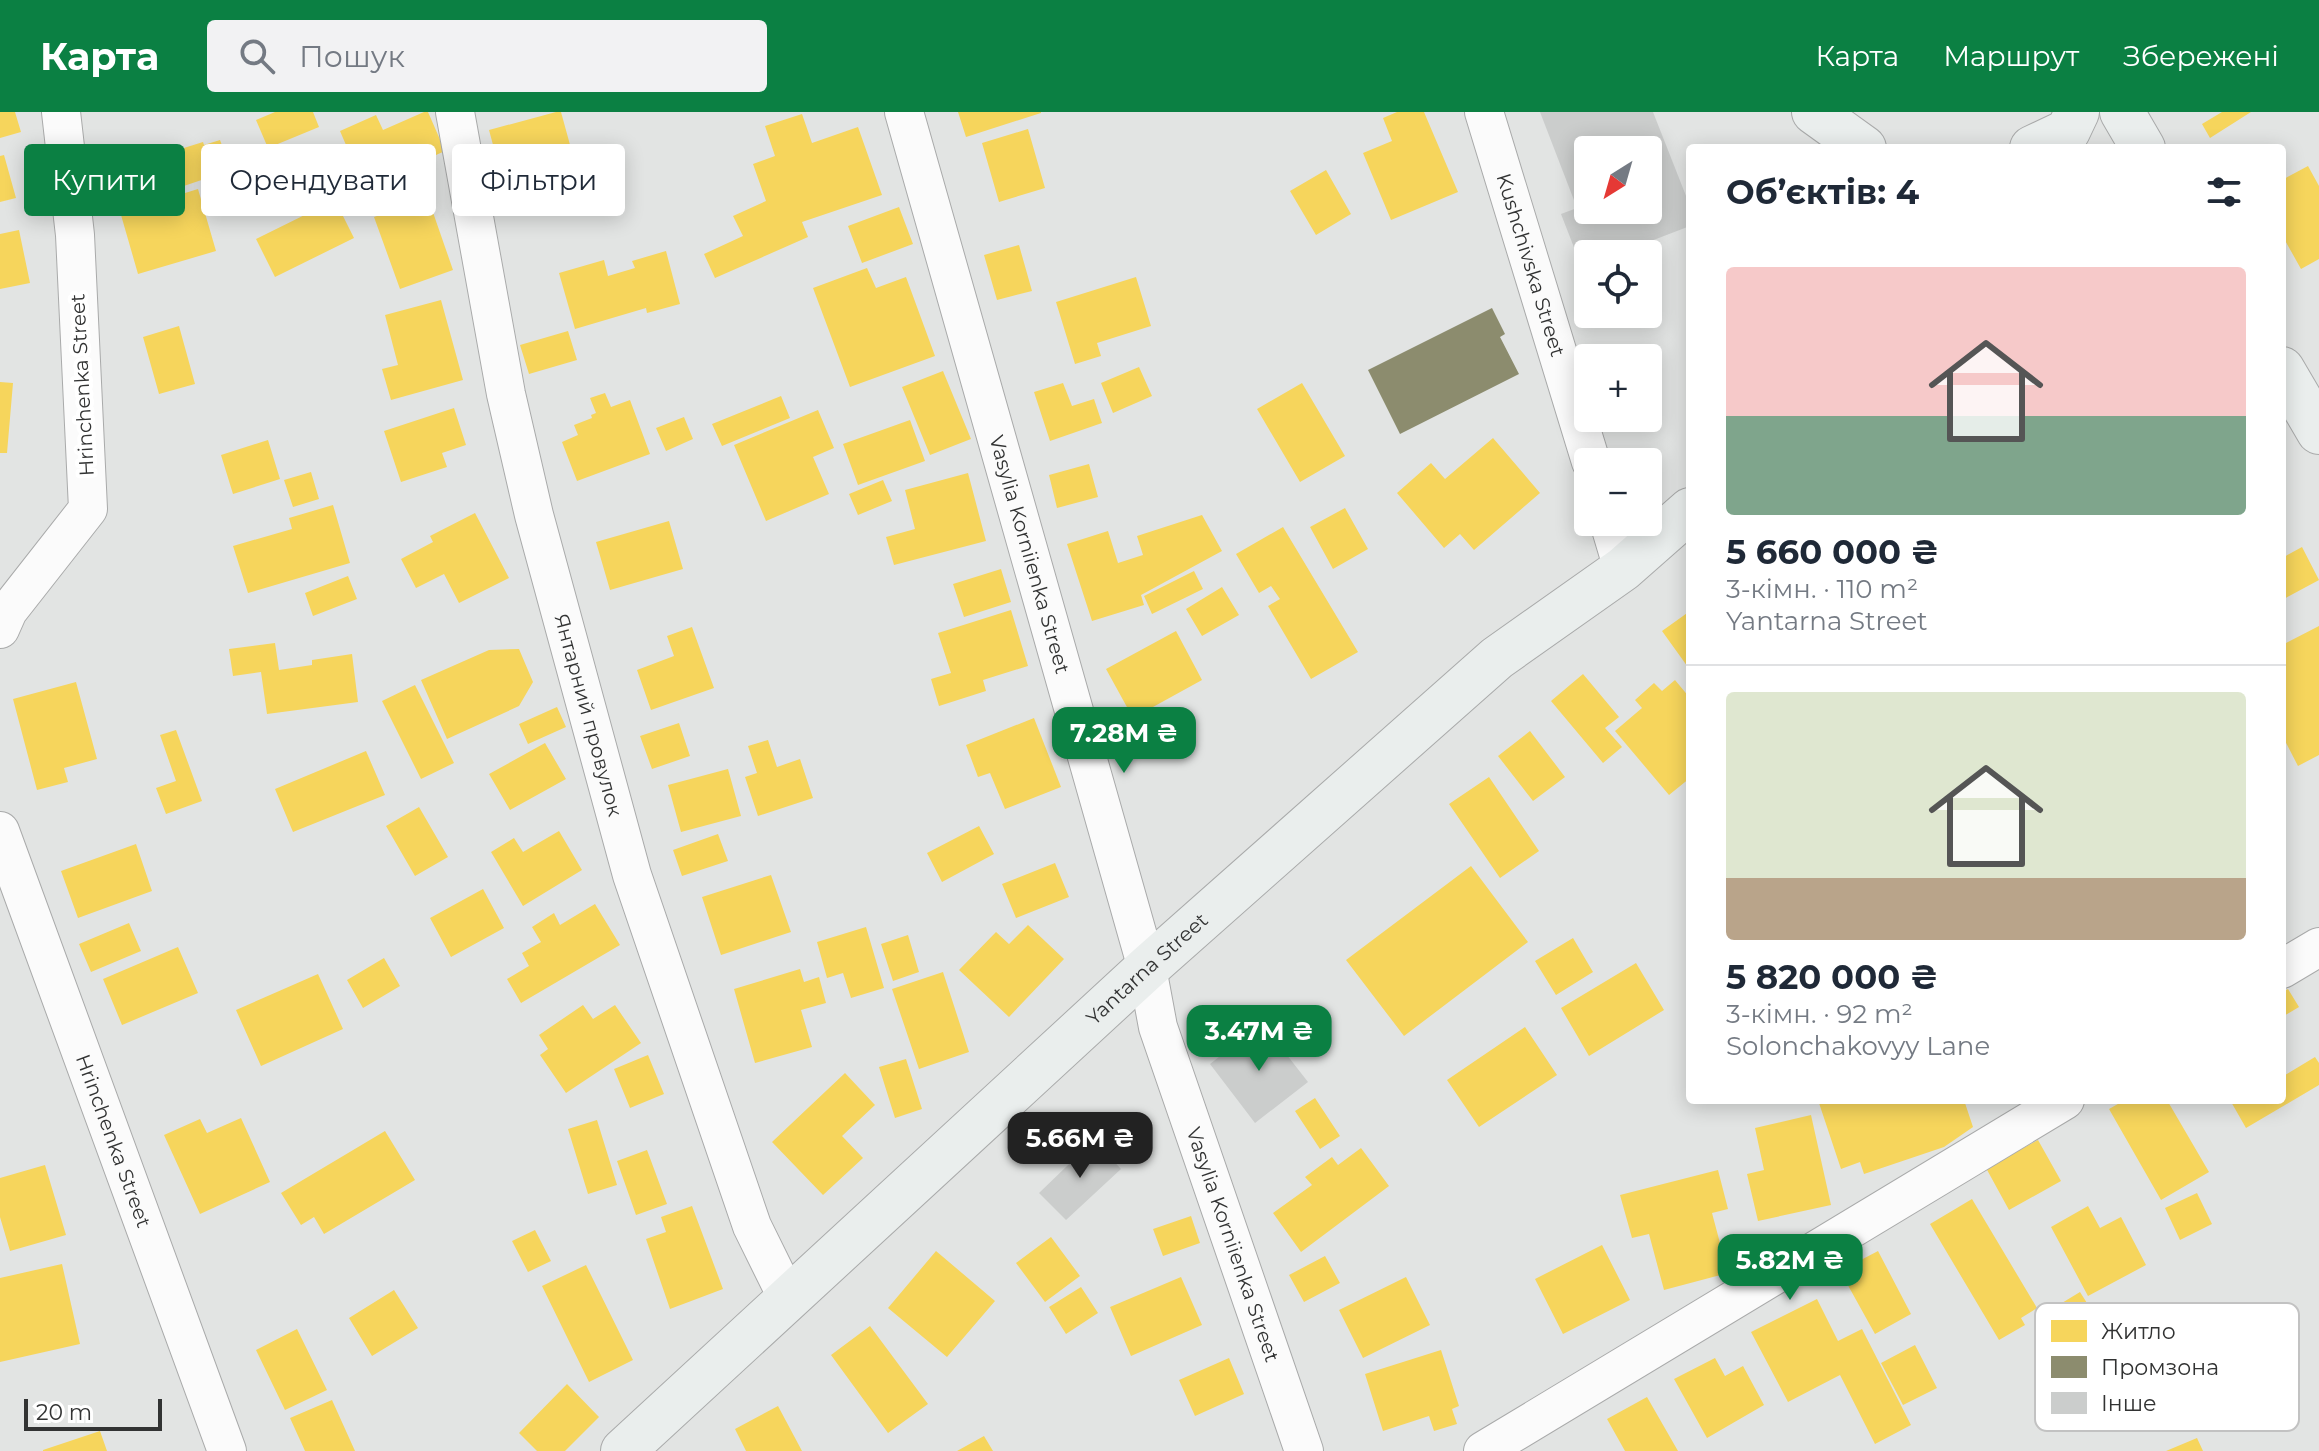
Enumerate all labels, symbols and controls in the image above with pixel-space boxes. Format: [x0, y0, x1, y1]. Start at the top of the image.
search box [207, 20, 767, 92]
text: Карта [40, 33, 159, 80]
icon: search [235, 34, 279, 78]
text: Пошук [299, 38, 405, 75]
text: Карта [1815, 39, 1899, 73]
text: Маршрут [1943, 39, 2079, 73]
text: Збережені [2123, 39, 2279, 73]
north arrow [1574, 136, 1662, 224]
map controls [1574, 136, 1662, 536]
chip: Купити [24, 144, 185, 216]
chip: Орендувати [201, 144, 436, 216]
chip: Фільтри [452, 144, 625, 216]
street label: Kushchivska Street [1491, 170, 1570, 360]
icon: filters [2202, 170, 2246, 214]
text: Об’єктів: 4 [1726, 171, 1919, 213]
button: locate [1574, 240, 1662, 328]
street label: Hrinchenka Street [65, 293, 99, 477]
icon: home [1914, 319, 2058, 463]
button: + [1574, 344, 1662, 432]
street label: Vasylia Korniienka Street [984, 433, 1075, 676]
button: − [1574, 448, 1662, 536]
text: 5 660 000 ₴ [1726, 531, 1939, 573]
text: 3-кімн. · 110 m² [1726, 573, 1918, 605]
text: Yantarna Street [1726, 605, 1928, 637]
street label: Янтарний провулок [549, 611, 628, 819]
pin: 7.28M ₴ [1050, 707, 1198, 775]
text: 7.28M ₴ [1070, 717, 1178, 749]
icon: home [1914, 744, 2058, 888]
street label: Yantarna Street [1081, 908, 1213, 1030]
text: 5 820 000 ₴ [1726, 956, 1938, 998]
text: 3-кімн. · 92 m² [1726, 998, 1913, 1030]
pin: 3.47M ₴ [1185, 1005, 1333, 1073]
text: 3.47M ₴ [1205, 1015, 1313, 1047]
text: Solonchakovyy Lane [1726, 1030, 1990, 1062]
street label: Hrinchenka Street [71, 1051, 156, 1231]
pin: 5.66M ₴ [1006, 1112, 1154, 1180]
text: 5.66M ₴ [1026, 1122, 1134, 1154]
street label: Vasylia Korniienka Street [1181, 1124, 1284, 1365]
pin: 5.82M ₴ [1716, 1234, 1864, 1302]
text: 5.82M ₴ [1736, 1244, 1844, 1276]
legend [2035, 1303, 2299, 1431]
text: Житло [2101, 1318, 2176, 1345]
text: Промзона [2101, 1354, 2219, 1381]
text: Інше [2101, 1390, 2157, 1417]
scale bar [24, 1395, 162, 1431]
text: 20 m [36, 1399, 92, 1426]

